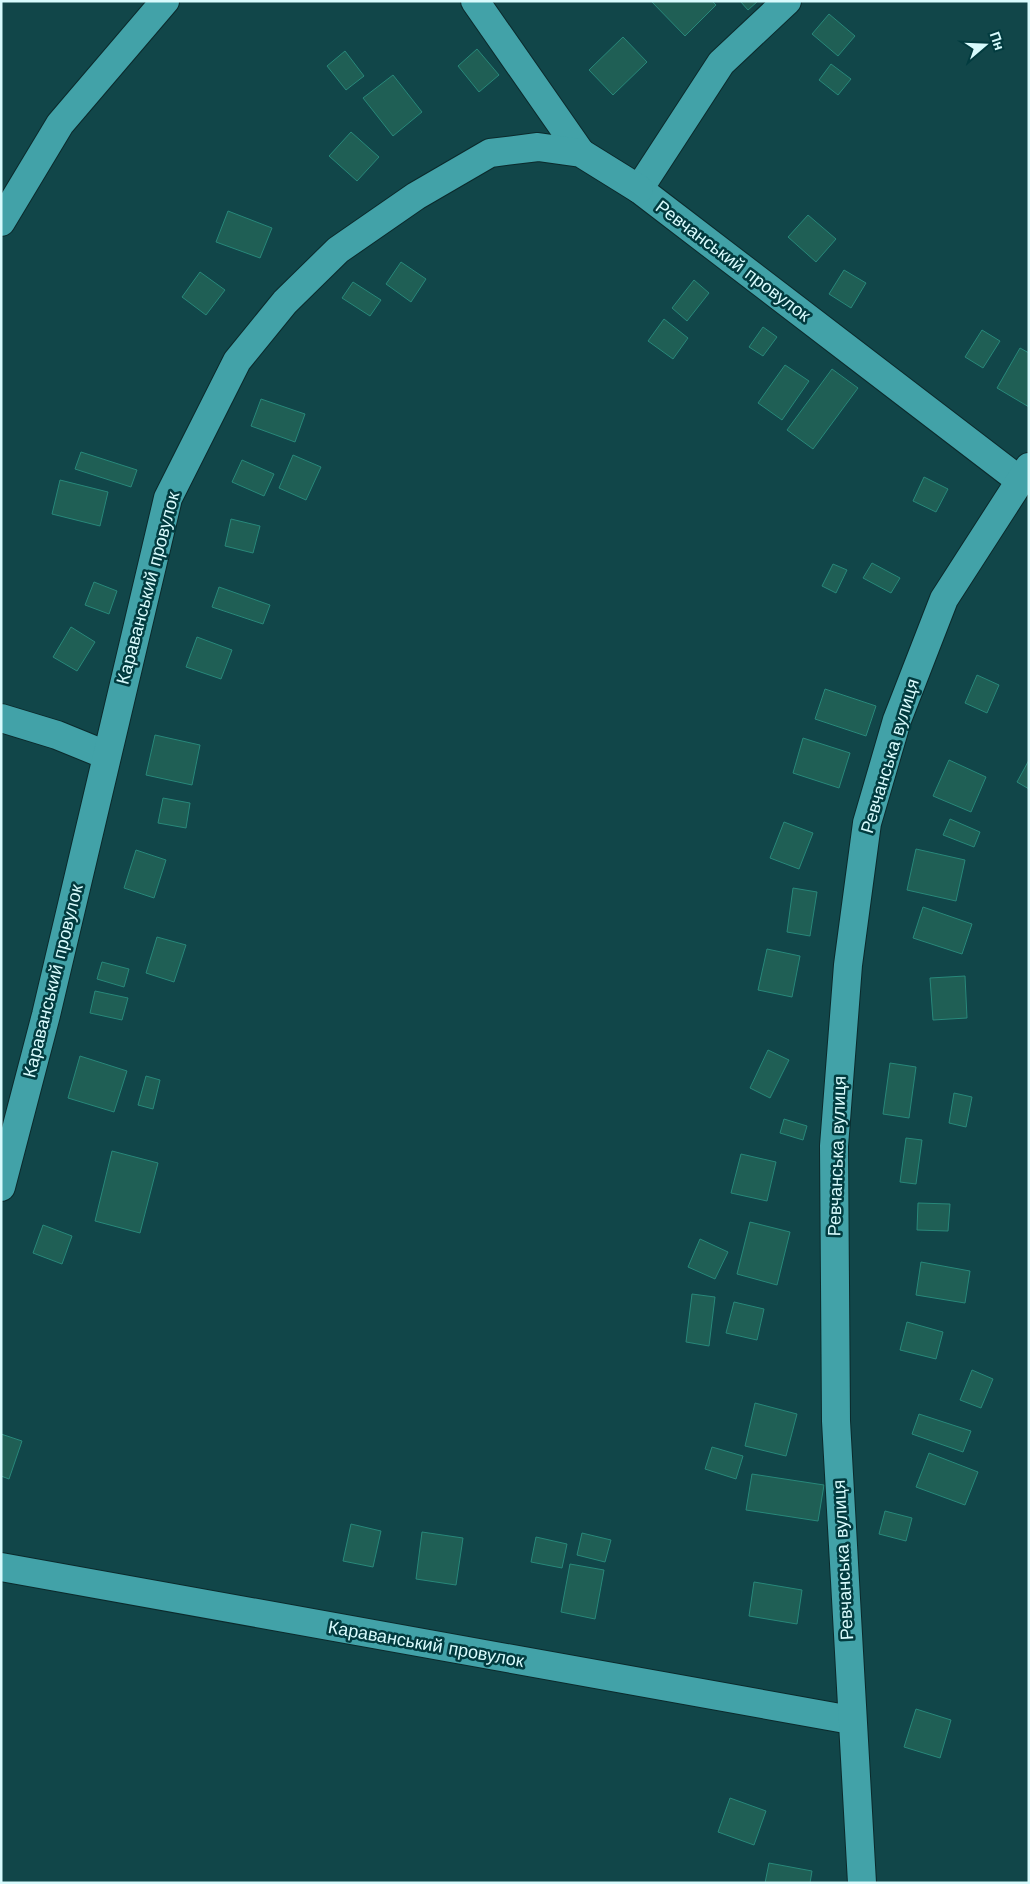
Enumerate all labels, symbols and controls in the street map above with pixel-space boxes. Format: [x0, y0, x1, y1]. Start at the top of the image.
north arrow [960, 20, 1010, 70]
text: Пн [987, 29, 1008, 52]
street label: Ревчанський провулок [652, 196, 815, 326]
street label: Караванський провулок [112, 489, 183, 686]
street label: Ревчанська вулиця [856, 676, 923, 836]
street label: Караванський провулок [18, 882, 87, 1080]
street label: Ревчанська вулиця [823, 1075, 850, 1237]
street label: Ревчанська вулиця [828, 1479, 857, 1641]
street label: Караванський провулок [327, 1616, 526, 1671]

